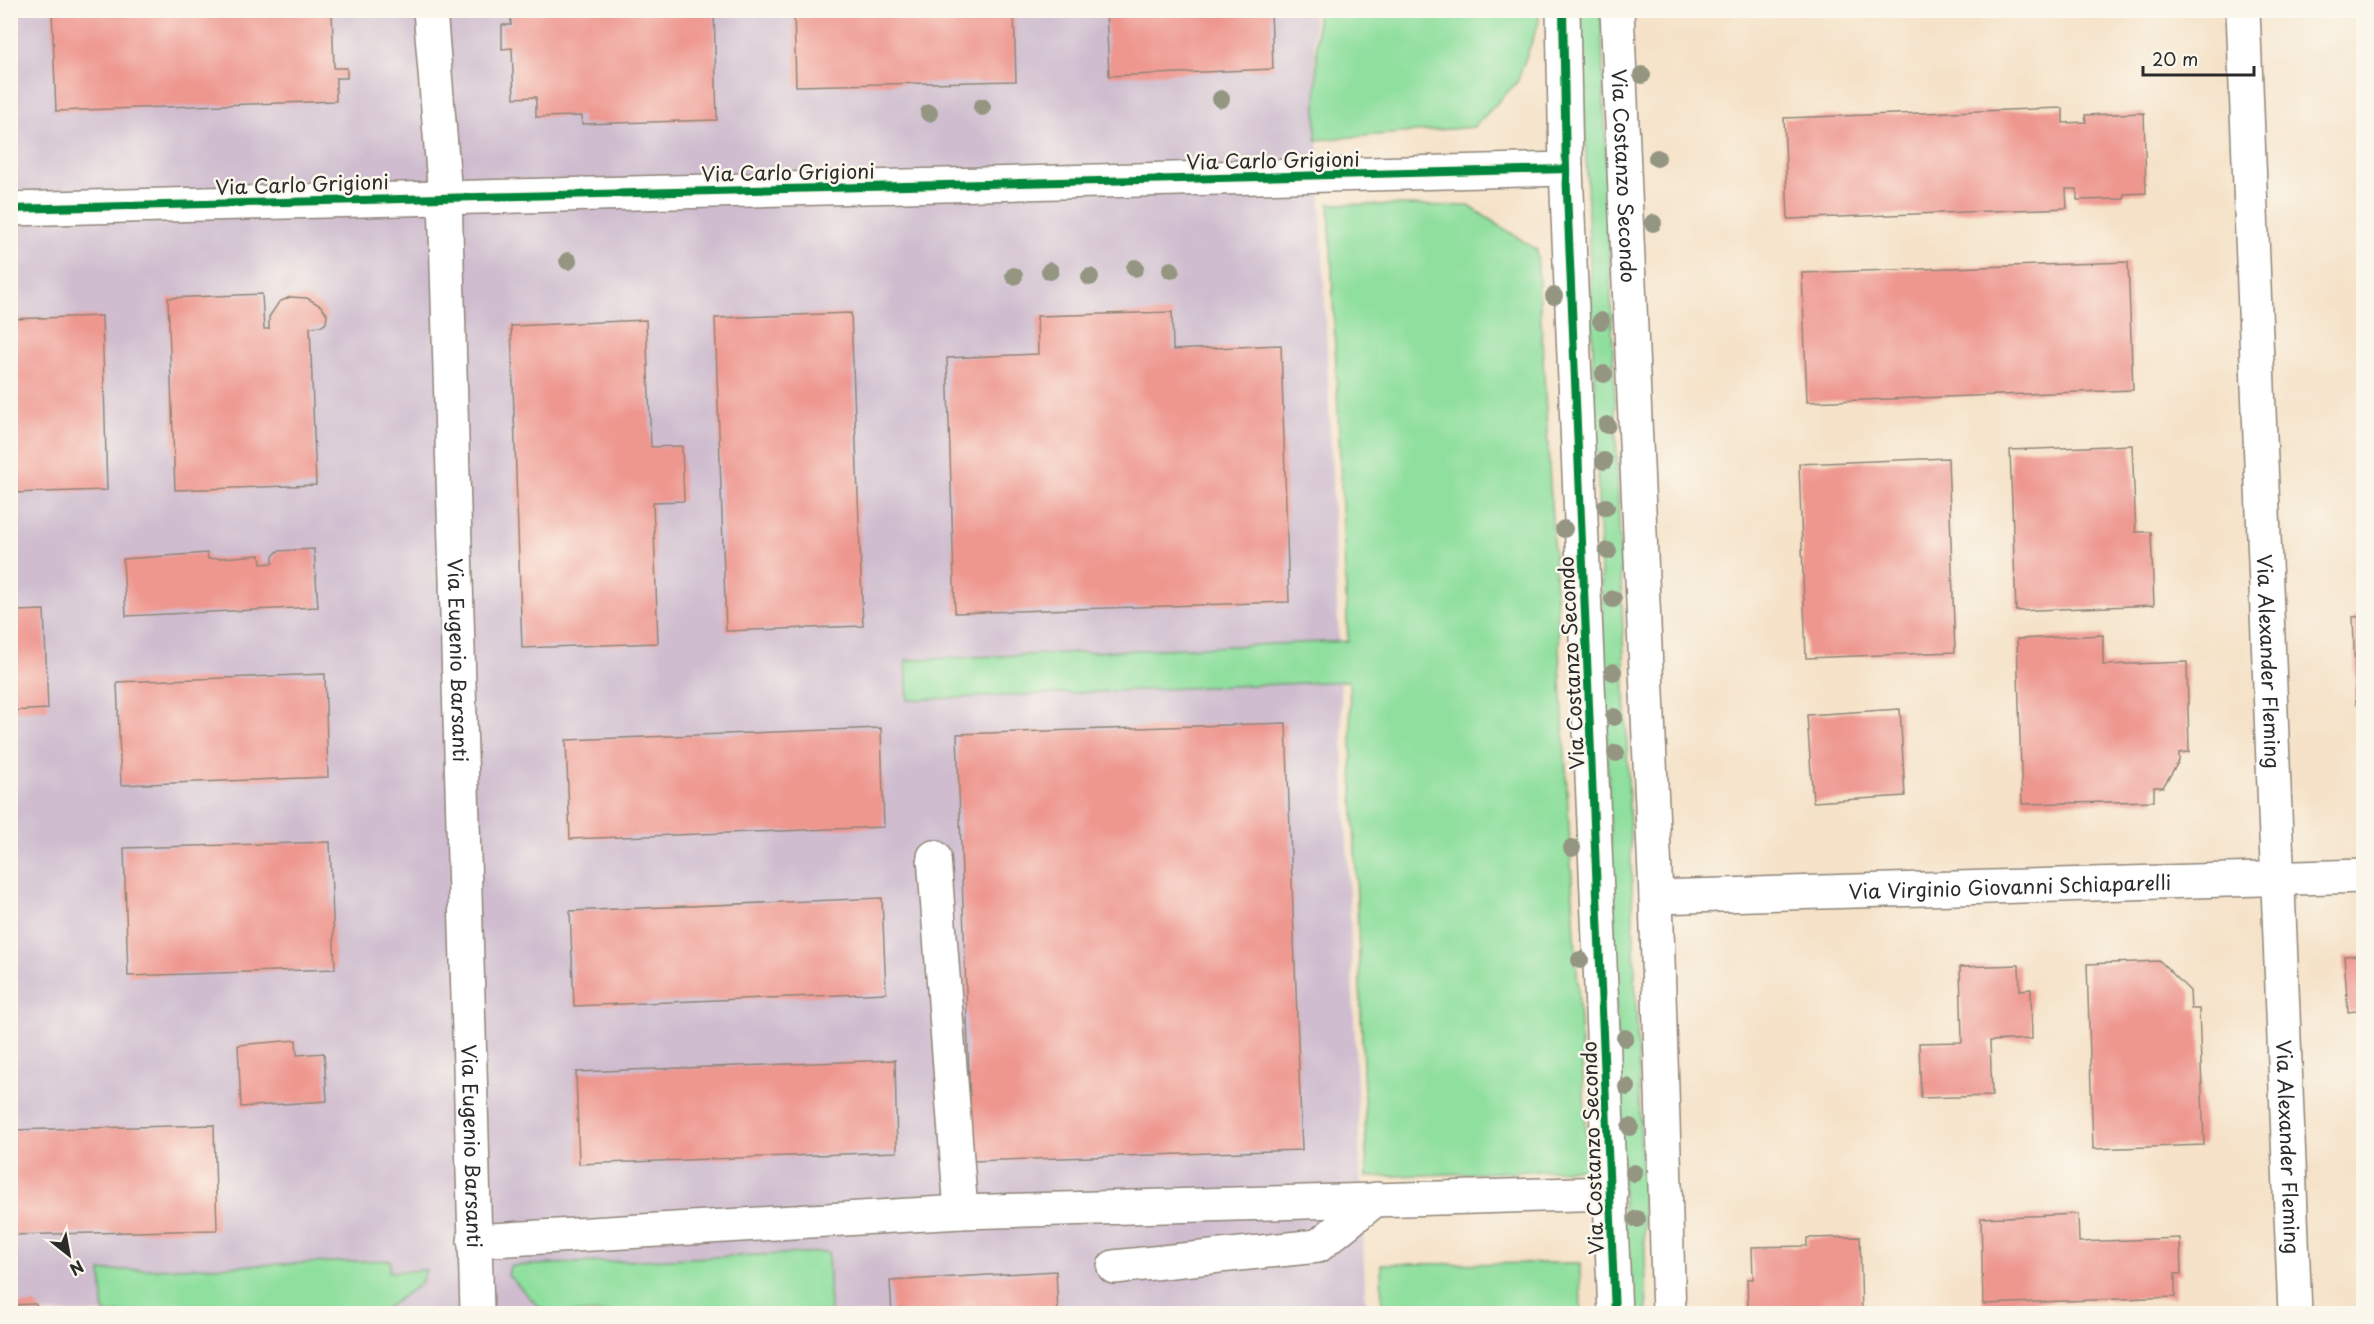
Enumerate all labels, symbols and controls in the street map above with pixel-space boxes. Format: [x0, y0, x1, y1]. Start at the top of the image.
scale bar [2143, 39, 2254, 77]
text: 20 m [2152, 45, 2198, 72]
street label: Via Costanzo Secondo [1605, 68, 1644, 283]
street label: Via Carlo Grigioni [1186, 143, 1360, 177]
street label: Via Carlo Grigioni [701, 155, 875, 189]
street label: Via Carlo Grigioni [215, 166, 389, 202]
street label: Via Alexander Fleming [2250, 554, 2288, 769]
street label: Via Costanzo Secondo [1550, 555, 1592, 771]
street label: Via Eugenio Barsanti [440, 558, 476, 762]
street label: Via Virginio Giovanni Schiaparelli [1848, 867, 2172, 906]
street label: Via Alexander Fleming [2269, 1039, 2308, 1255]
street label: Via Costanzo Secondo [1573, 1041, 1611, 1255]
street label: Via Eugenio Barsanti [454, 1044, 490, 1248]
north arrow [39, 1225, 99, 1285]
text: N [66, 1255, 89, 1282]

